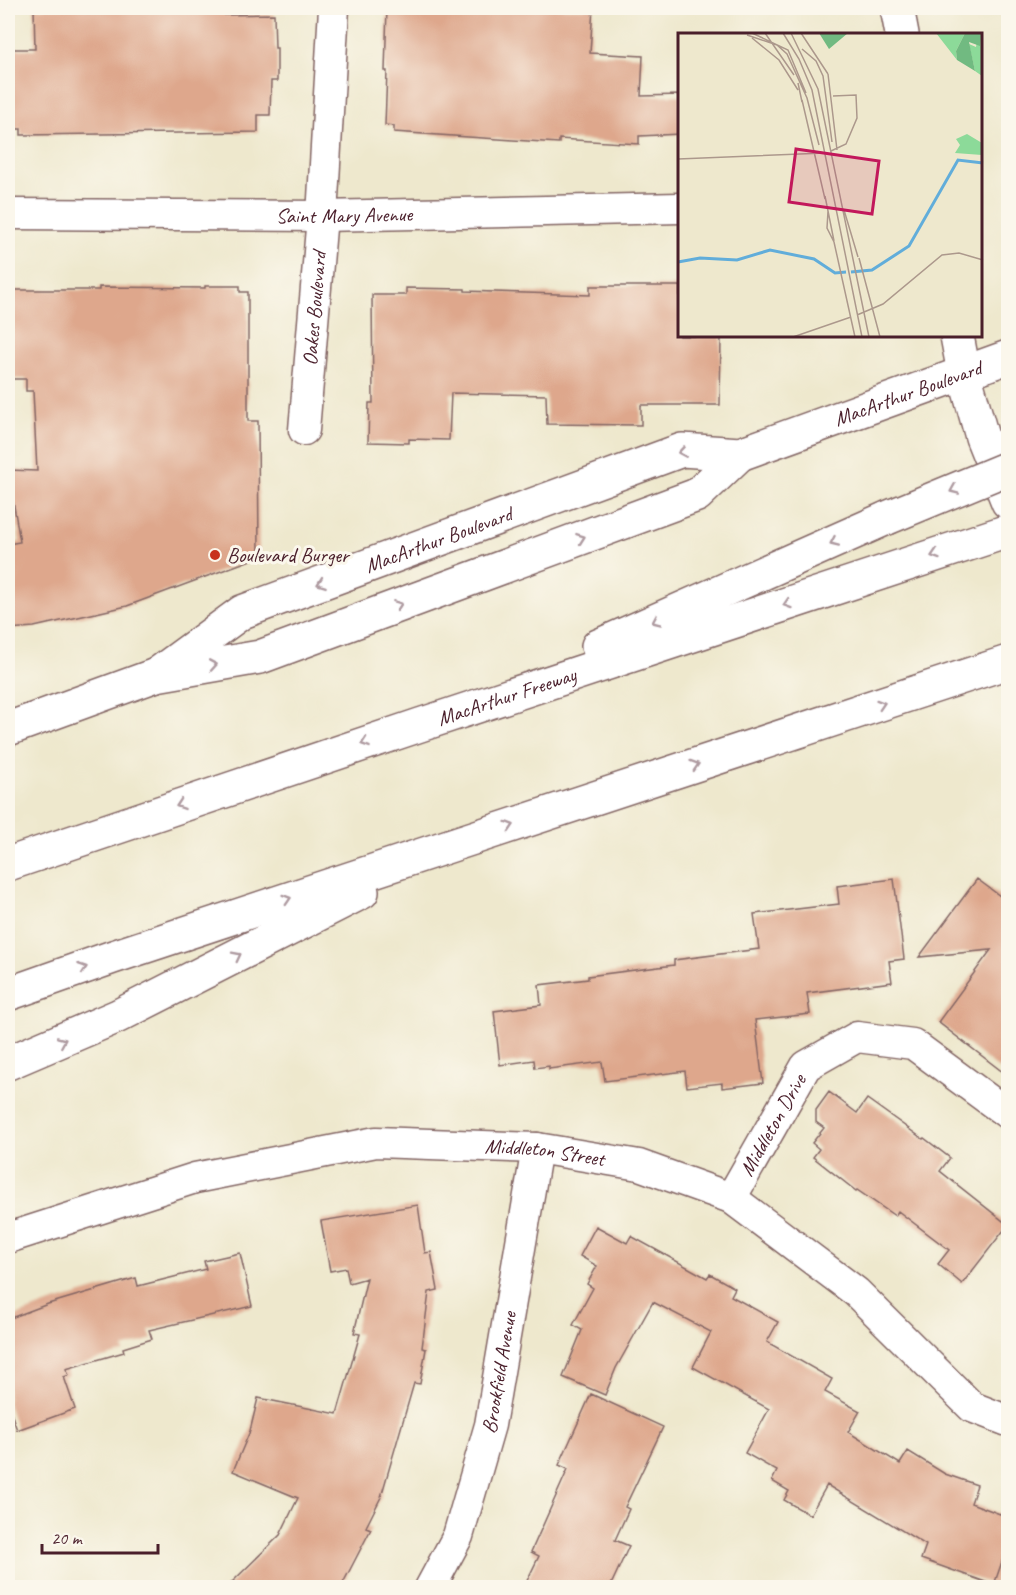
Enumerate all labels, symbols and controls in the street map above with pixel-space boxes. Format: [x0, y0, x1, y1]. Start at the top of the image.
inset map [678, 33, 983, 338]
street label: Saint Mary Avenue [276, 201, 414, 229]
street label: Oakes Boulevard [296, 248, 332, 366]
street label: MacArthur Boulevard [830, 354, 988, 432]
one-way arrow [677, 446, 686, 458]
one-way arrow [950, 483, 961, 495]
street label: MacArthur Boulevard [361, 500, 518, 579]
one-way arrow [576, 532, 586, 545]
one-way arrow [829, 535, 840, 547]
place label: Boulevard Burger [227, 542, 351, 568]
marker: Boulevard Burger [208, 548, 222, 562]
one-way arrow [930, 548, 941, 560]
one-way arrow [316, 576, 327, 588]
one-way arrow [782, 597, 793, 609]
one-way arrow [393, 600, 403, 613]
one-way arrow [651, 614, 662, 626]
one-way arrow [208, 659, 218, 672]
street label: MacArthur Freeway [434, 661, 581, 731]
one-way arrow [875, 698, 886, 711]
one-way arrow [360, 736, 371, 749]
one-way arrow [689, 759, 700, 772]
one-way arrow [175, 798, 186, 811]
one-way arrow [504, 820, 515, 833]
one-way arrow [281, 894, 292, 907]
one-way arrow [231, 952, 242, 963]
one-way arrow [77, 963, 88, 975]
one-way arrow [55, 1036, 66, 1048]
street label: Middleton Drive [733, 1069, 812, 1180]
street label: Middleton Street [484, 1133, 608, 1172]
street label: Brookfield Avenue [475, 1308, 522, 1436]
scale bar [42, 1517, 158, 1555]
text: 20 m [51, 1527, 84, 1549]

